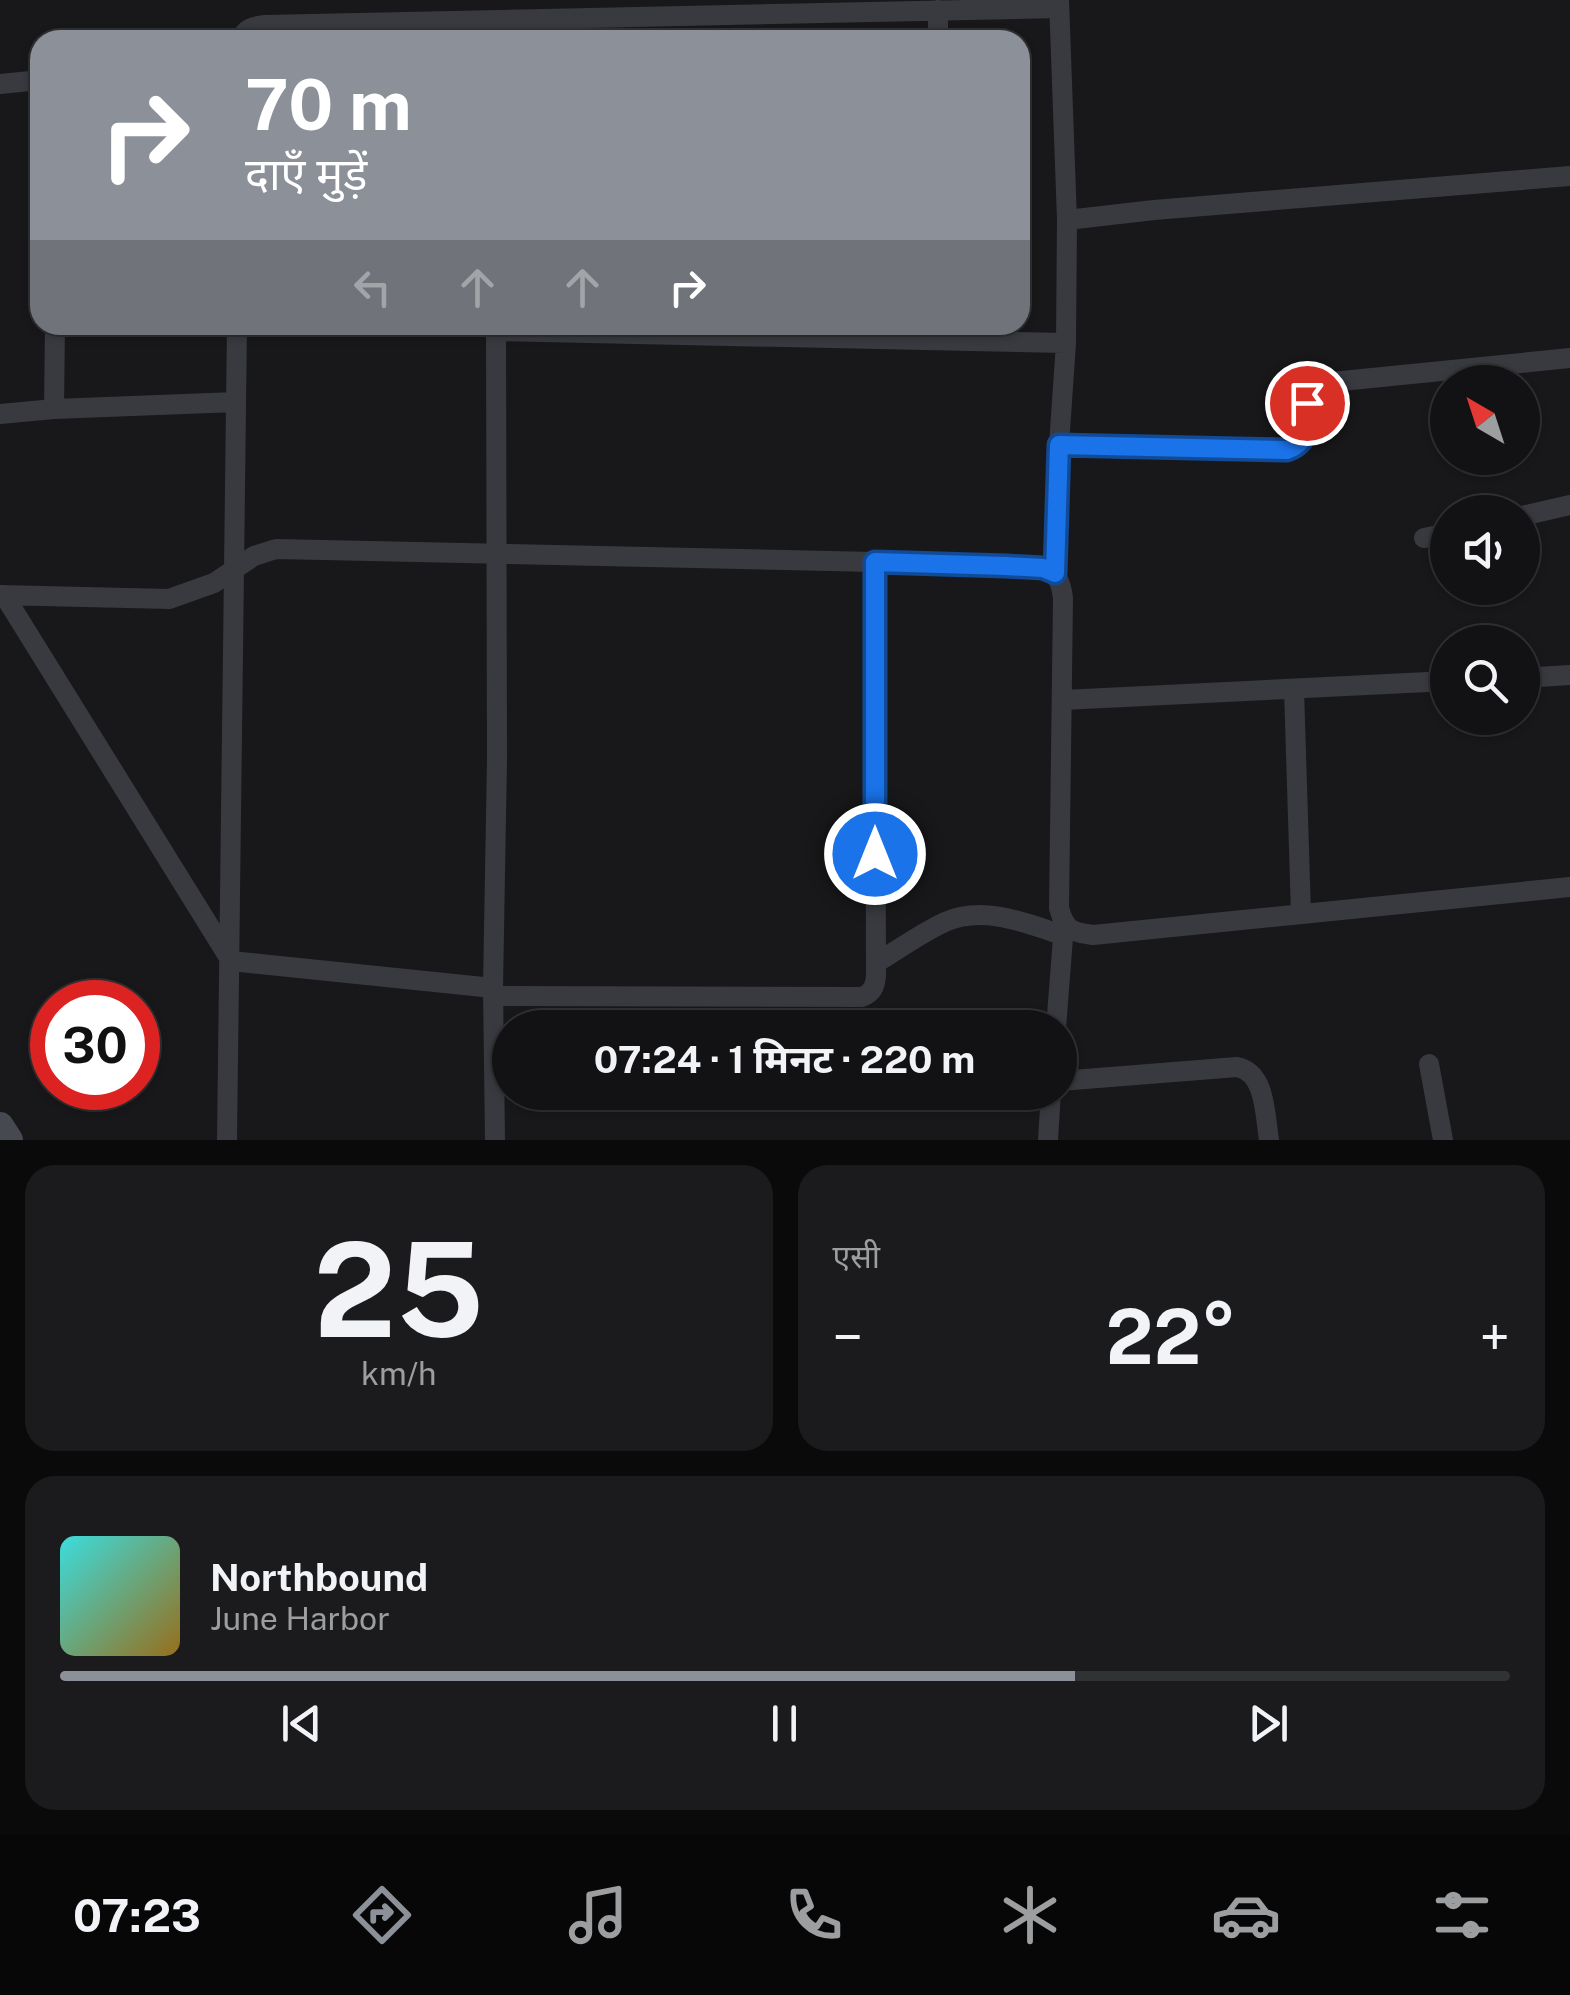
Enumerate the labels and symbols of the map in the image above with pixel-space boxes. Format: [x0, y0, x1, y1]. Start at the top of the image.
pin [1265, 361, 1350, 446]
north arrow [1430, 365, 1540, 475]
position arrow [823, 802, 927, 906]
speed limit sign: 30 [30, 980, 160, 1110]

